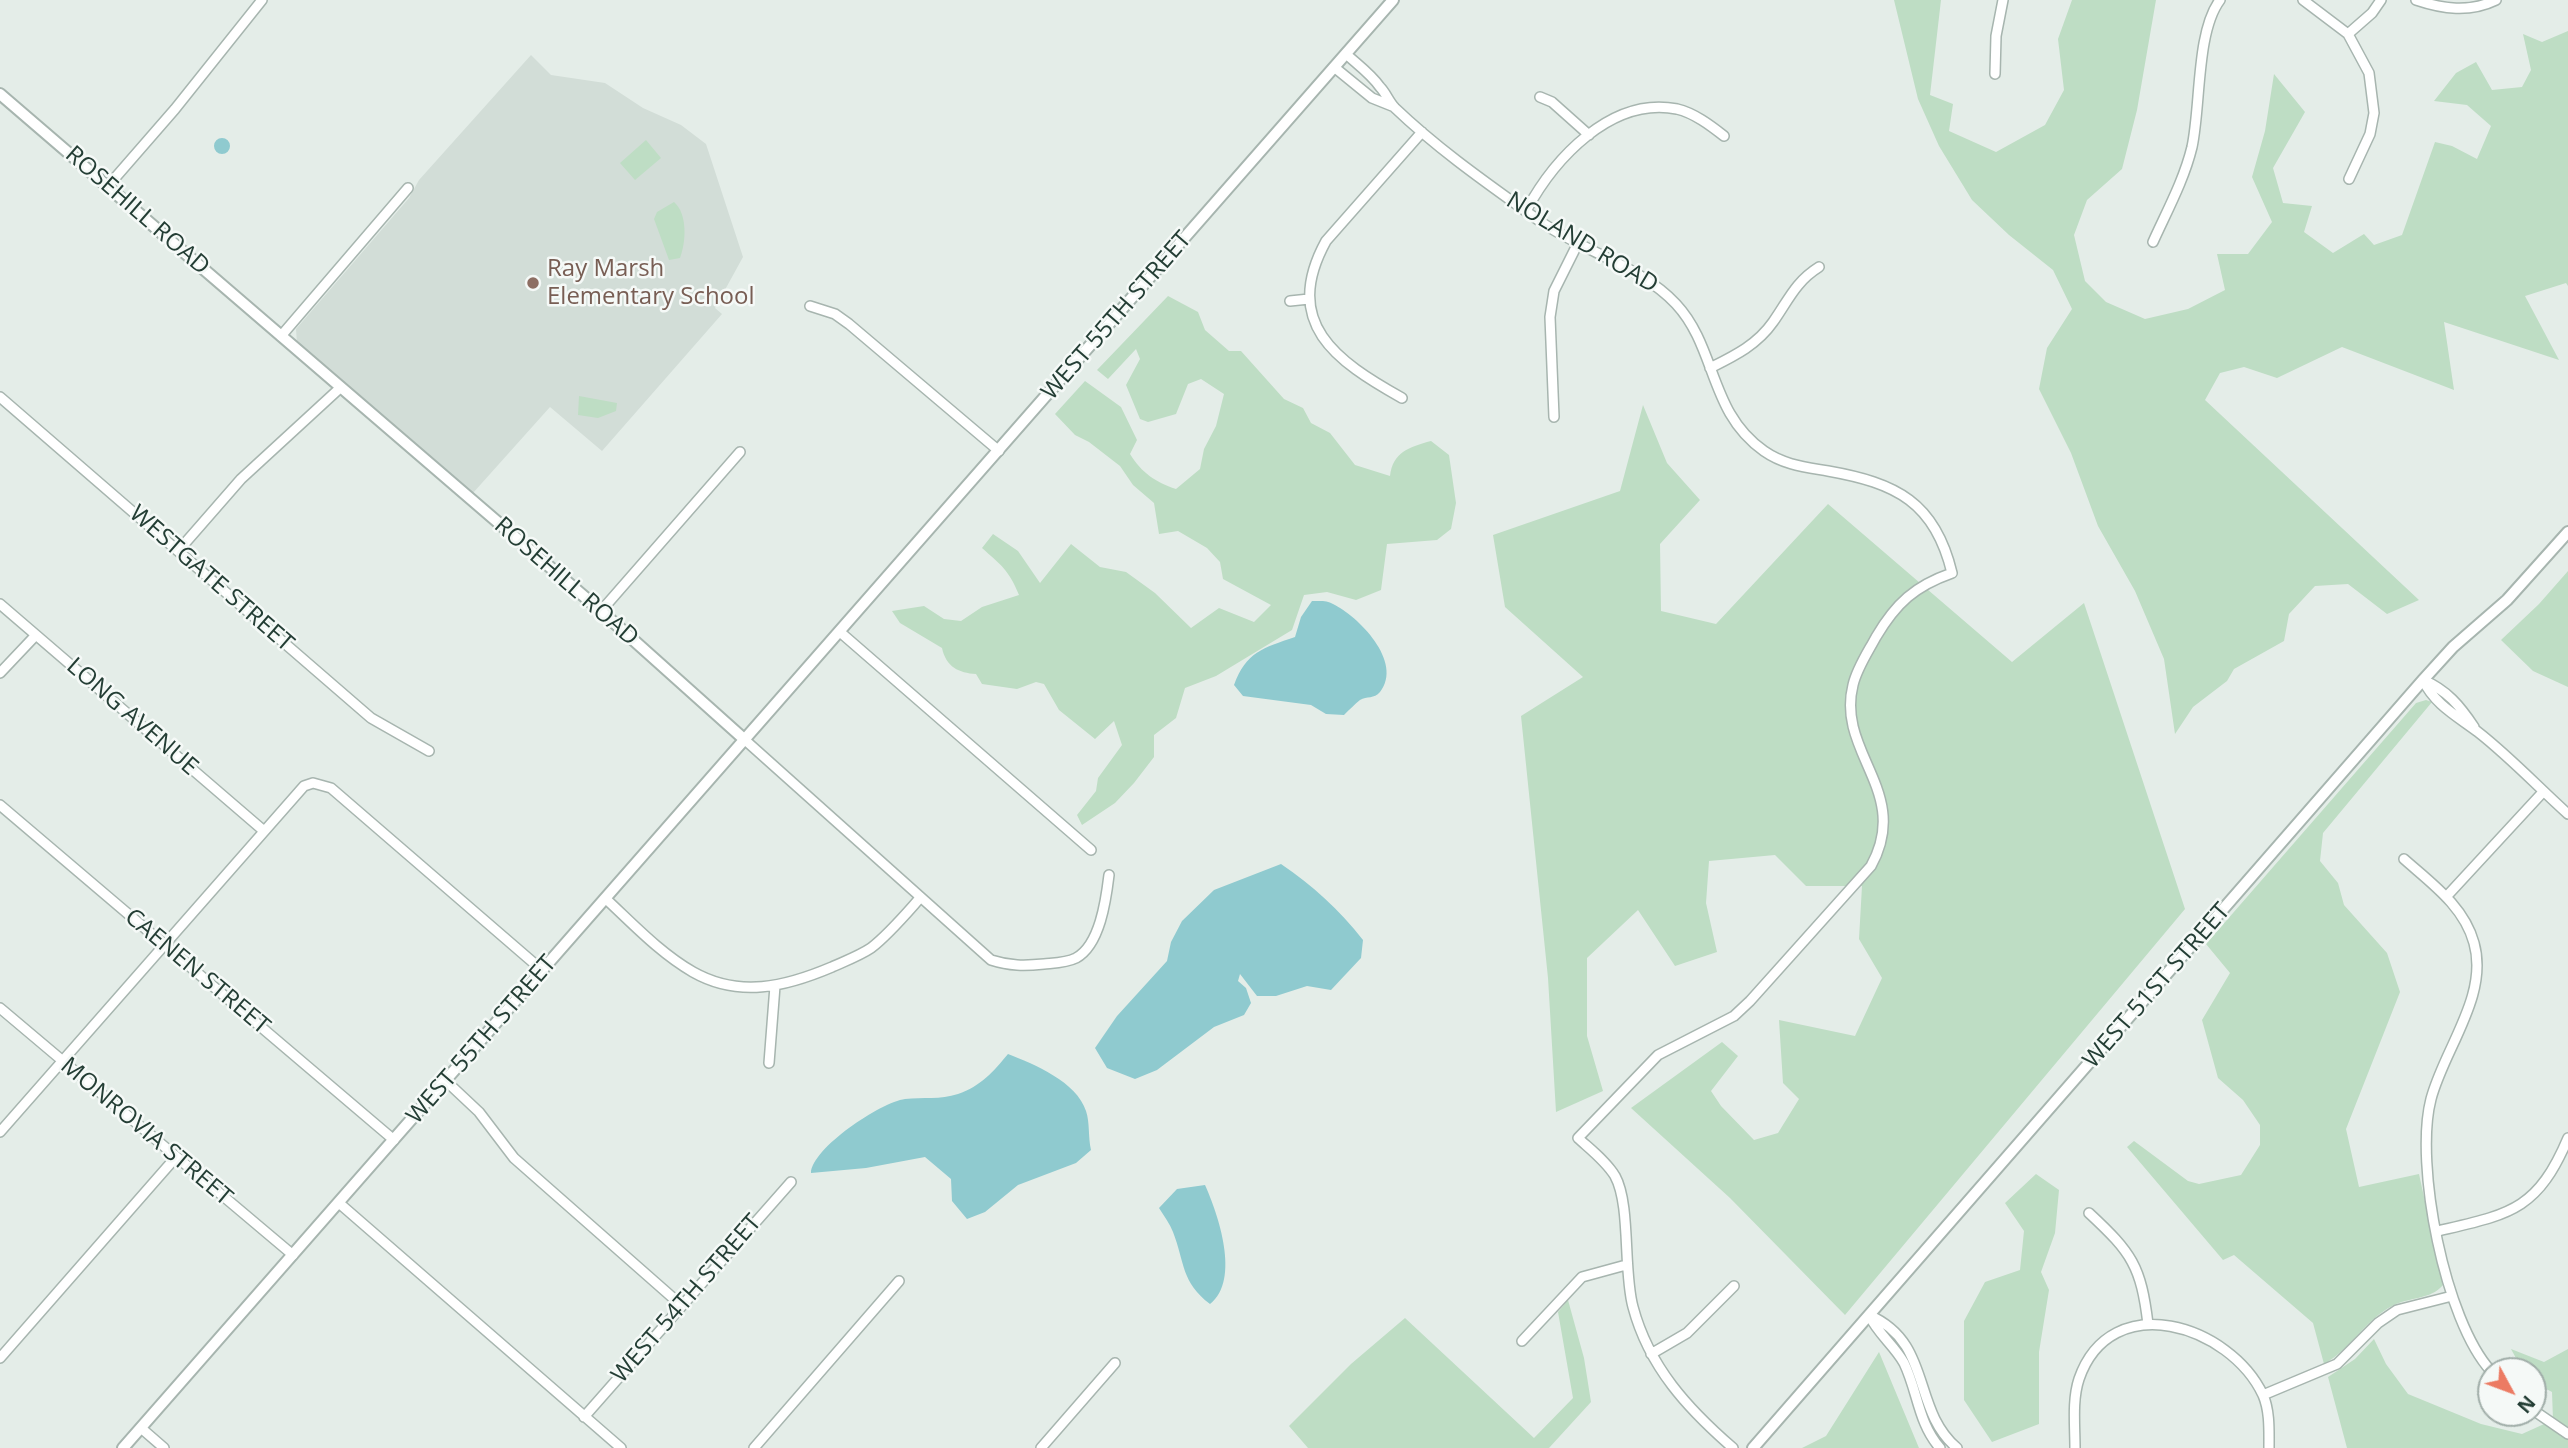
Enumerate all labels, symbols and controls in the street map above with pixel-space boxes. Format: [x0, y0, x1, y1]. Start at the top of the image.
street label: ROSEHILL ROAD [59, 141, 215, 281]
street label: NOLAND ROAD [1501, 186, 1663, 300]
street label: WEST 55TH STREET [1036, 226, 1198, 406]
place label: Ray Marsh Elementary School [547, 255, 755, 311]
marker: Ray Marsh Elementary School [525, 275, 541, 291]
street label: WESTGATE STREET [123, 500, 299, 658]
street label: ROSEHILL ROAD [488, 512, 644, 652]
street label: LONG AVENUE [60, 652, 204, 782]
street label: WEST 51ST STREET [2077, 898, 2237, 1074]
street label: CAENEN STREET [119, 903, 275, 1041]
street label: WEST 55TH STREET [401, 950, 563, 1130]
street label: MONROVIA STREET [54, 1052, 238, 1212]
street label: WEST 54TH STREET [606, 1209, 768, 1389]
north arrow [2477, 1357, 2547, 1427]
text: N [2511, 1390, 2541, 1419]

